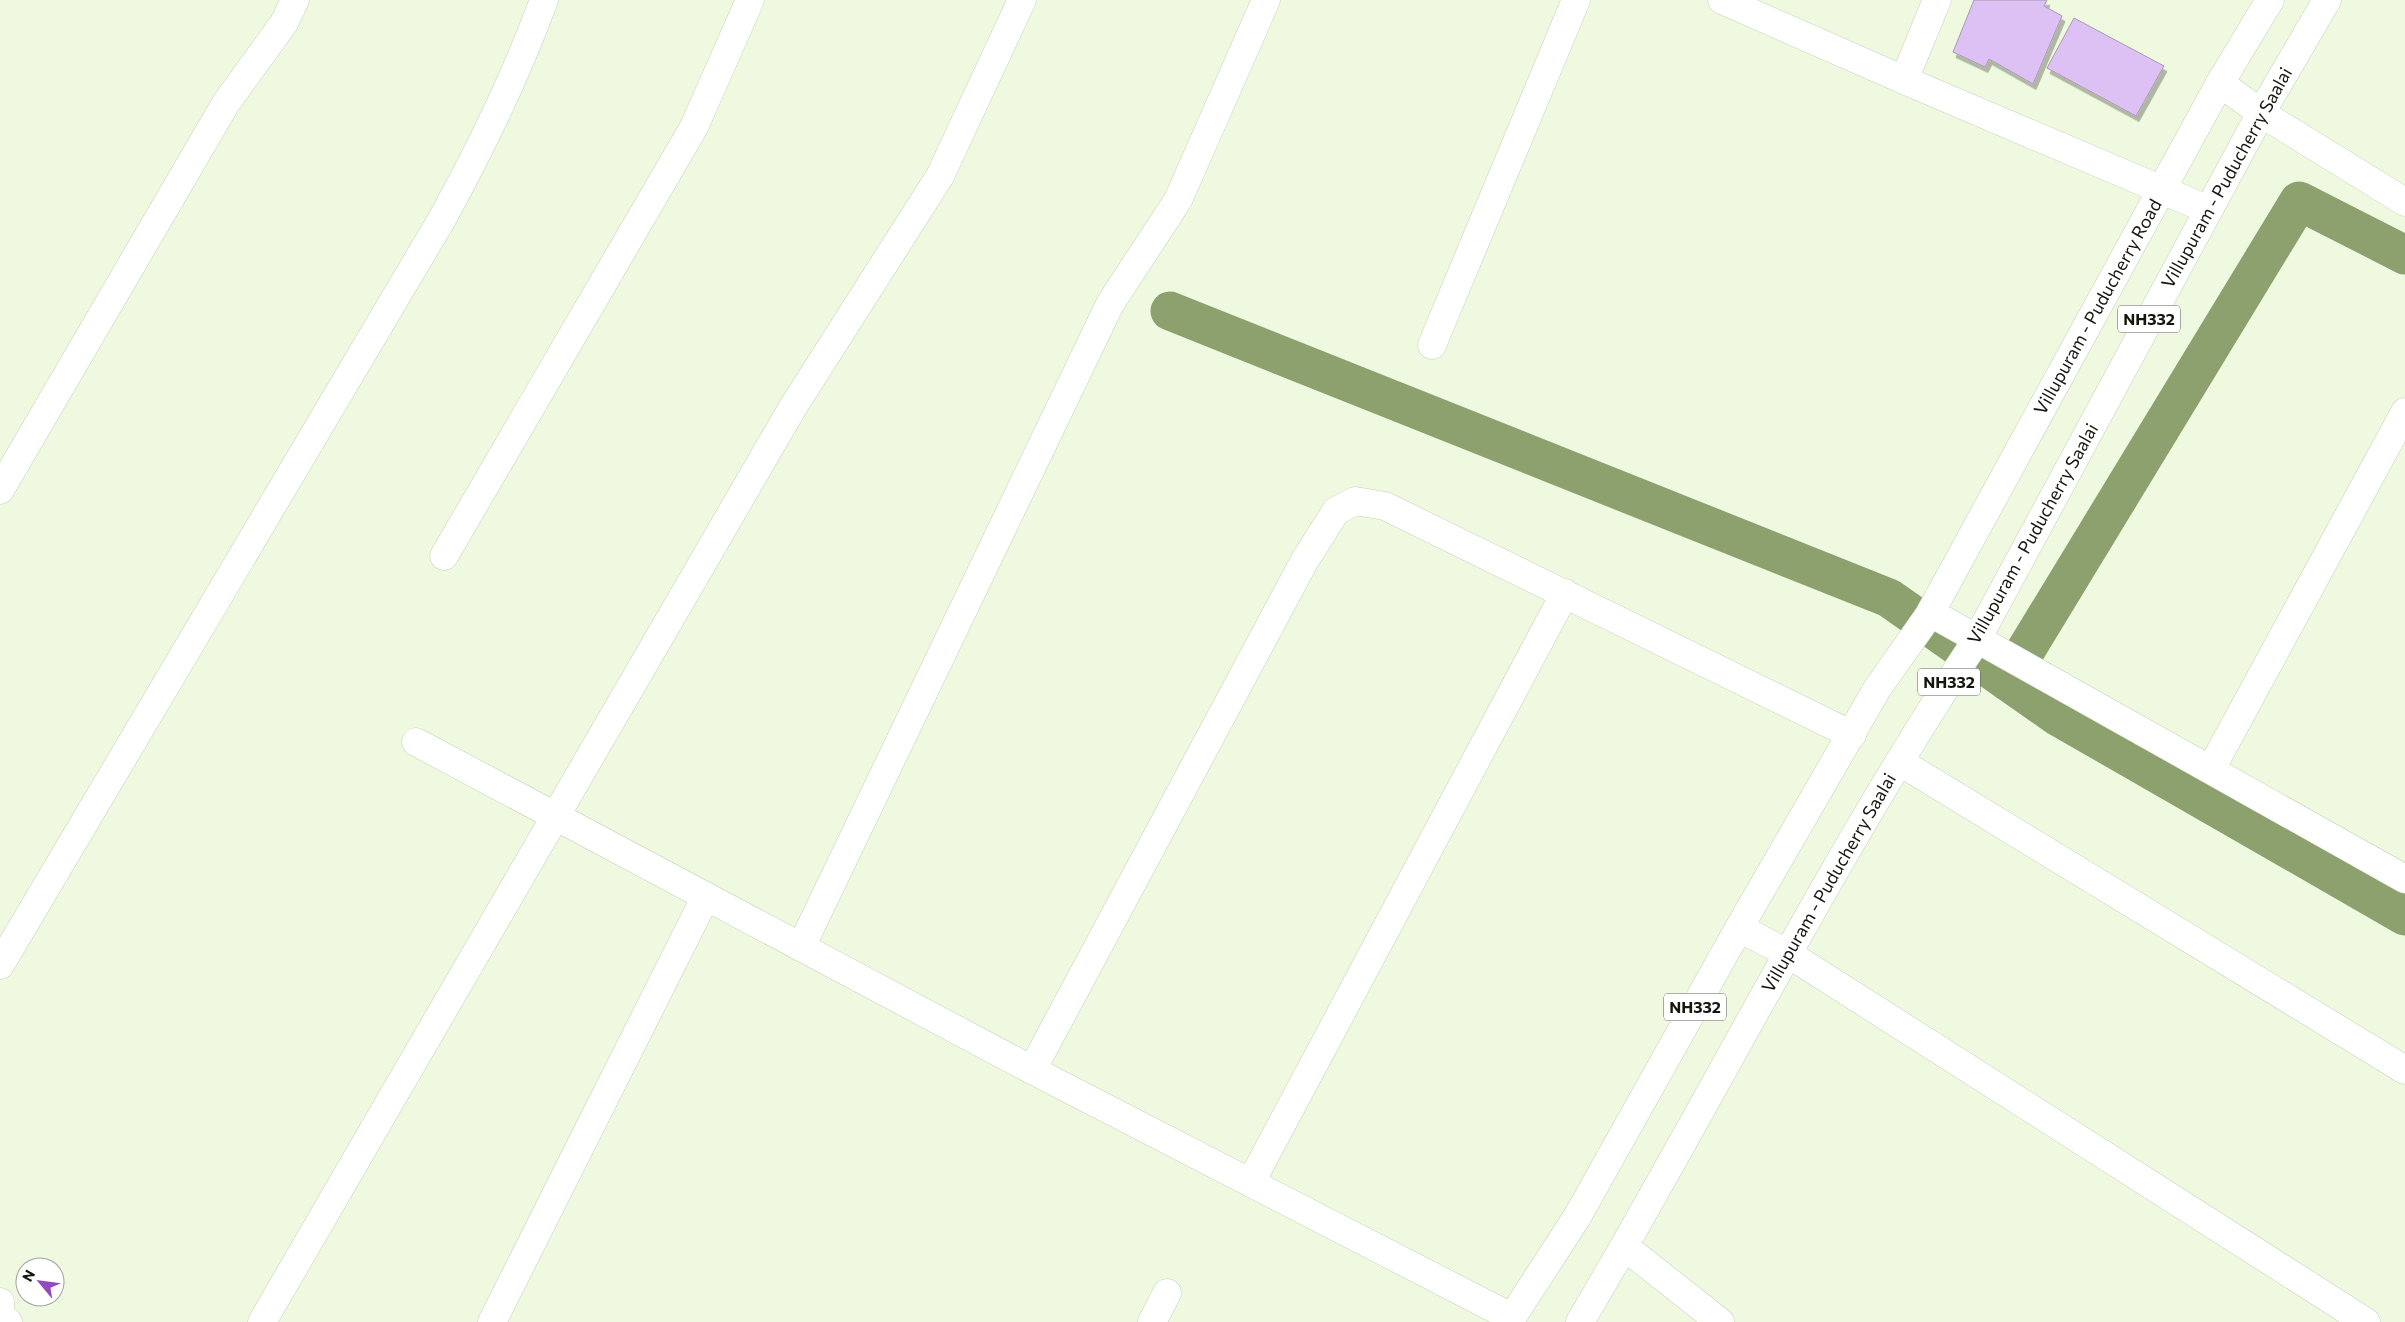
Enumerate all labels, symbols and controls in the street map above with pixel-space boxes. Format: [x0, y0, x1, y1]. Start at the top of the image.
street label: Villupuram - Puducherry Saalai [2156, 63, 2296, 292]
street label: Villupuram - Puducherry Road [2029, 195, 2166, 418]
road number: NH332 [2118, 306, 2180, 332]
street label: Villupuram - Puducherry Saalai [1962, 419, 2102, 648]
road number: NH332 [1918, 669, 1980, 696]
street label: Villupuram - Puducherry Saalai [1756, 769, 1900, 996]
road number: NH332 [1664, 994, 1726, 1020]
north arrow [15, 1257, 65, 1307]
text: N [18, 1267, 38, 1284]

